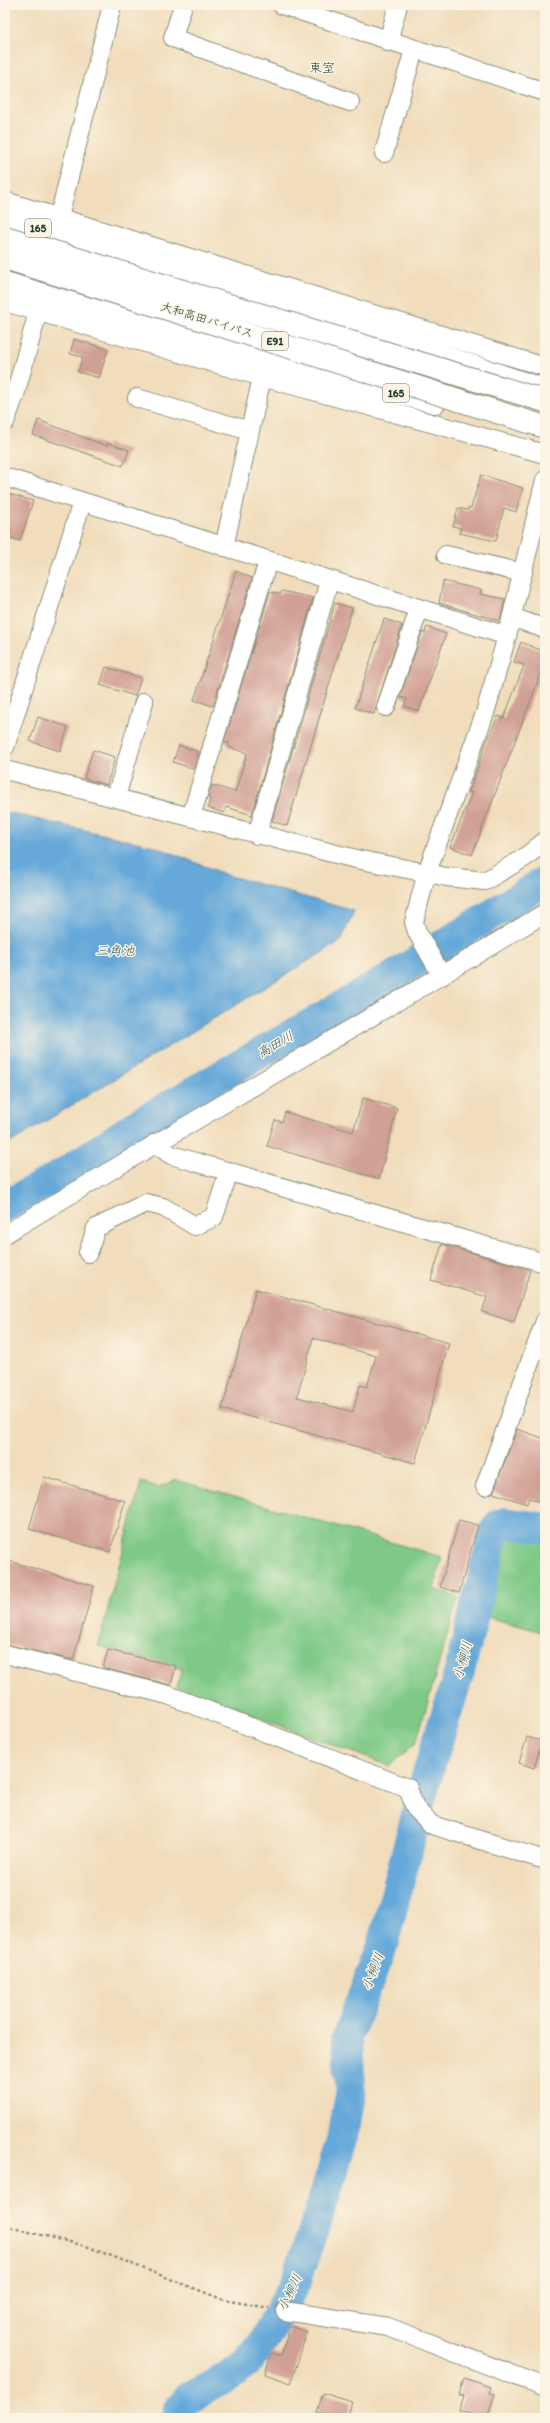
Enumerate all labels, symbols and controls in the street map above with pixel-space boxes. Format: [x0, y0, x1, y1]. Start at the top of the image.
district label: 東室 [309, 60, 335, 75]
road number: 165 [25, 219, 51, 237]
street label: 大和高田バイパス [159, 299, 255, 341]
road number: E91 [262, 332, 288, 350]
road number: 165 [383, 384, 409, 402]
water label: 三角池 [95, 943, 135, 958]
water label: 高田川 [255, 1028, 296, 1061]
water label: 小柳川 [450, 1639, 475, 1681]
water label: 小柳川 [358, 1950, 386, 1992]
water label: 小柳川 [274, 2271, 305, 2313]

